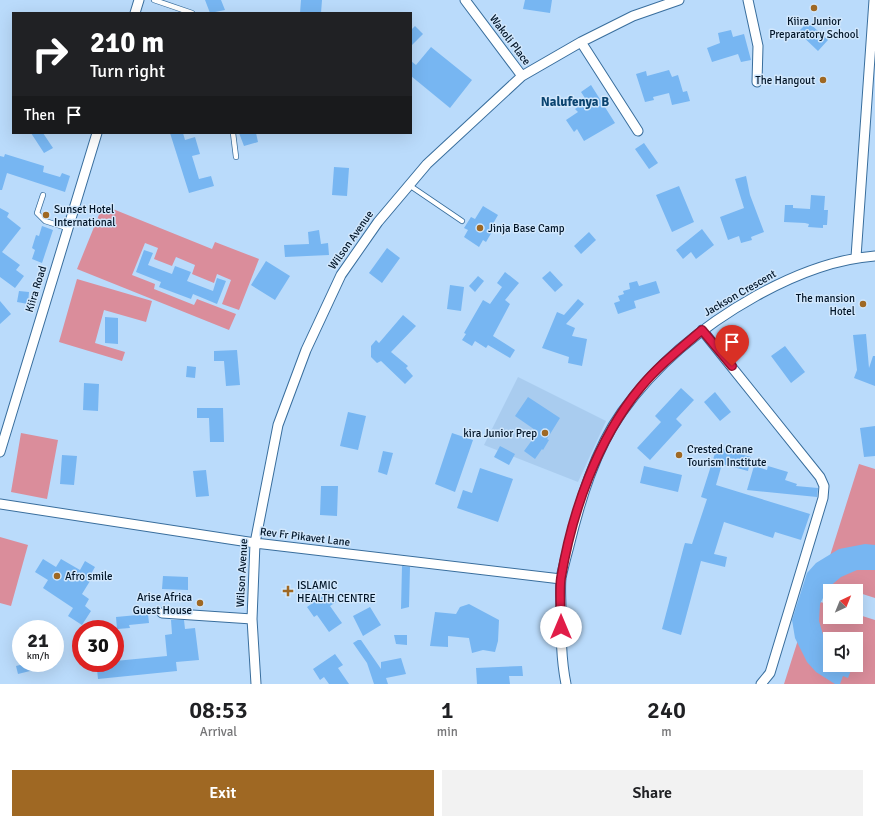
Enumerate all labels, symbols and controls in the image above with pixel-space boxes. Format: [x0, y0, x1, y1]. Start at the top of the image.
marker: Kiira Junior Preparatory School [809, 3, 819, 13]
street label: Wakoli Place [487, 12, 533, 68]
place label: Kiira Junior Preparatory School [769, 15, 859, 41]
text: 210 m [90, 26, 164, 60]
icon: right [24, 28, 76, 80]
text: Turn right [90, 60, 165, 82]
place label: The Hangout [755, 74, 815, 87]
marker: The Hangout [818, 75, 828, 85]
district label: Nalufenya B [541, 94, 609, 110]
icon: arrive [63, 104, 85, 126]
text: Then [24, 106, 55, 124]
place label: Sunset Hotel International [54, 203, 115, 229]
street label: Wilson Avenue [326, 208, 376, 272]
marker: Sunset Hotel International [41, 210, 51, 220]
place label: Jinja Base Camp [488, 222, 565, 235]
marker: Jinja Base Camp [475, 223, 485, 233]
street label: Kiira Road [23, 264, 49, 314]
street label: Jackson Crescent [702, 267, 779, 319]
place label: The mansion Hotel [796, 292, 855, 318]
marker: The mansion Hotel [858, 299, 868, 309]
pin [715, 325, 749, 366]
icon: arrive [721, 331, 743, 353]
place label: kira Junior Prep [463, 427, 537, 440]
marker: kira Junior Prep [540, 428, 550, 438]
place label: Crested Crane Tourism Institute [687, 443, 766, 469]
marker: Crested Crane Tourism Institute [674, 450, 684, 460]
street label: Rev Fr Pikavet Lane [259, 525, 351, 549]
street label: Wilson Avenue [234, 538, 250, 608]
place label: Afro smile [65, 570, 113, 583]
marker: Afro smile [52, 571, 62, 581]
place label: ISLAMIC HEALTH CENTRE [297, 579, 376, 605]
north arrow [823, 584, 863, 624]
map controls [823, 584, 863, 672]
marker: ISLAMIC HEALTH CENTRE [282, 585, 294, 597]
place label: Arise Africa Guest House [133, 591, 192, 617]
marker: Arise Africa Guest House [195, 598, 205, 608]
position arrow [540, 606, 582, 648]
speed limit sign: 30 [72, 620, 124, 672]
text: 21 [27, 628, 49, 653]
button: sound [823, 632, 863, 672]
text: km/h [27, 650, 49, 662]
text: 08:53 [189, 695, 248, 725]
text: 1 [441, 695, 454, 725]
text: 240 [647, 695, 686, 725]
text: Arrival [200, 724, 237, 740]
text: min [437, 724, 458, 740]
text: m [661, 724, 672, 740]
button: Exit [12, 770, 434, 816]
button: Share [442, 770, 863, 816]

